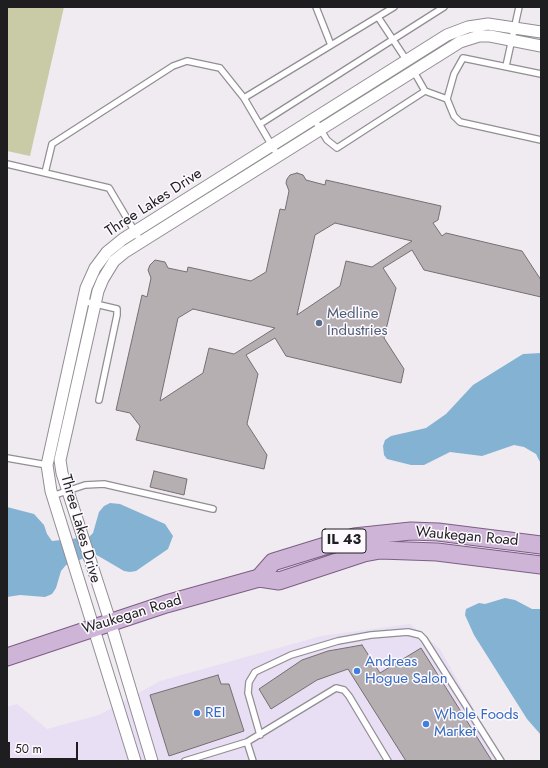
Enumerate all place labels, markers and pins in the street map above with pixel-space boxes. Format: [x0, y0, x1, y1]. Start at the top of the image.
place label: Medline Industries [327, 305, 387, 340]
marker: Medline Industries [314, 318, 324, 328]
place label: Andreas Hogue Salon [365, 653, 448, 688]
marker: Andreas Hogue Salon [352, 666, 362, 676]
place label: REI [205, 704, 225, 722]
place label: Whole Foods Market [434, 706, 519, 741]
marker: REI [192, 708, 202, 718]
marker: Whole Foods Market [421, 719, 431, 729]

